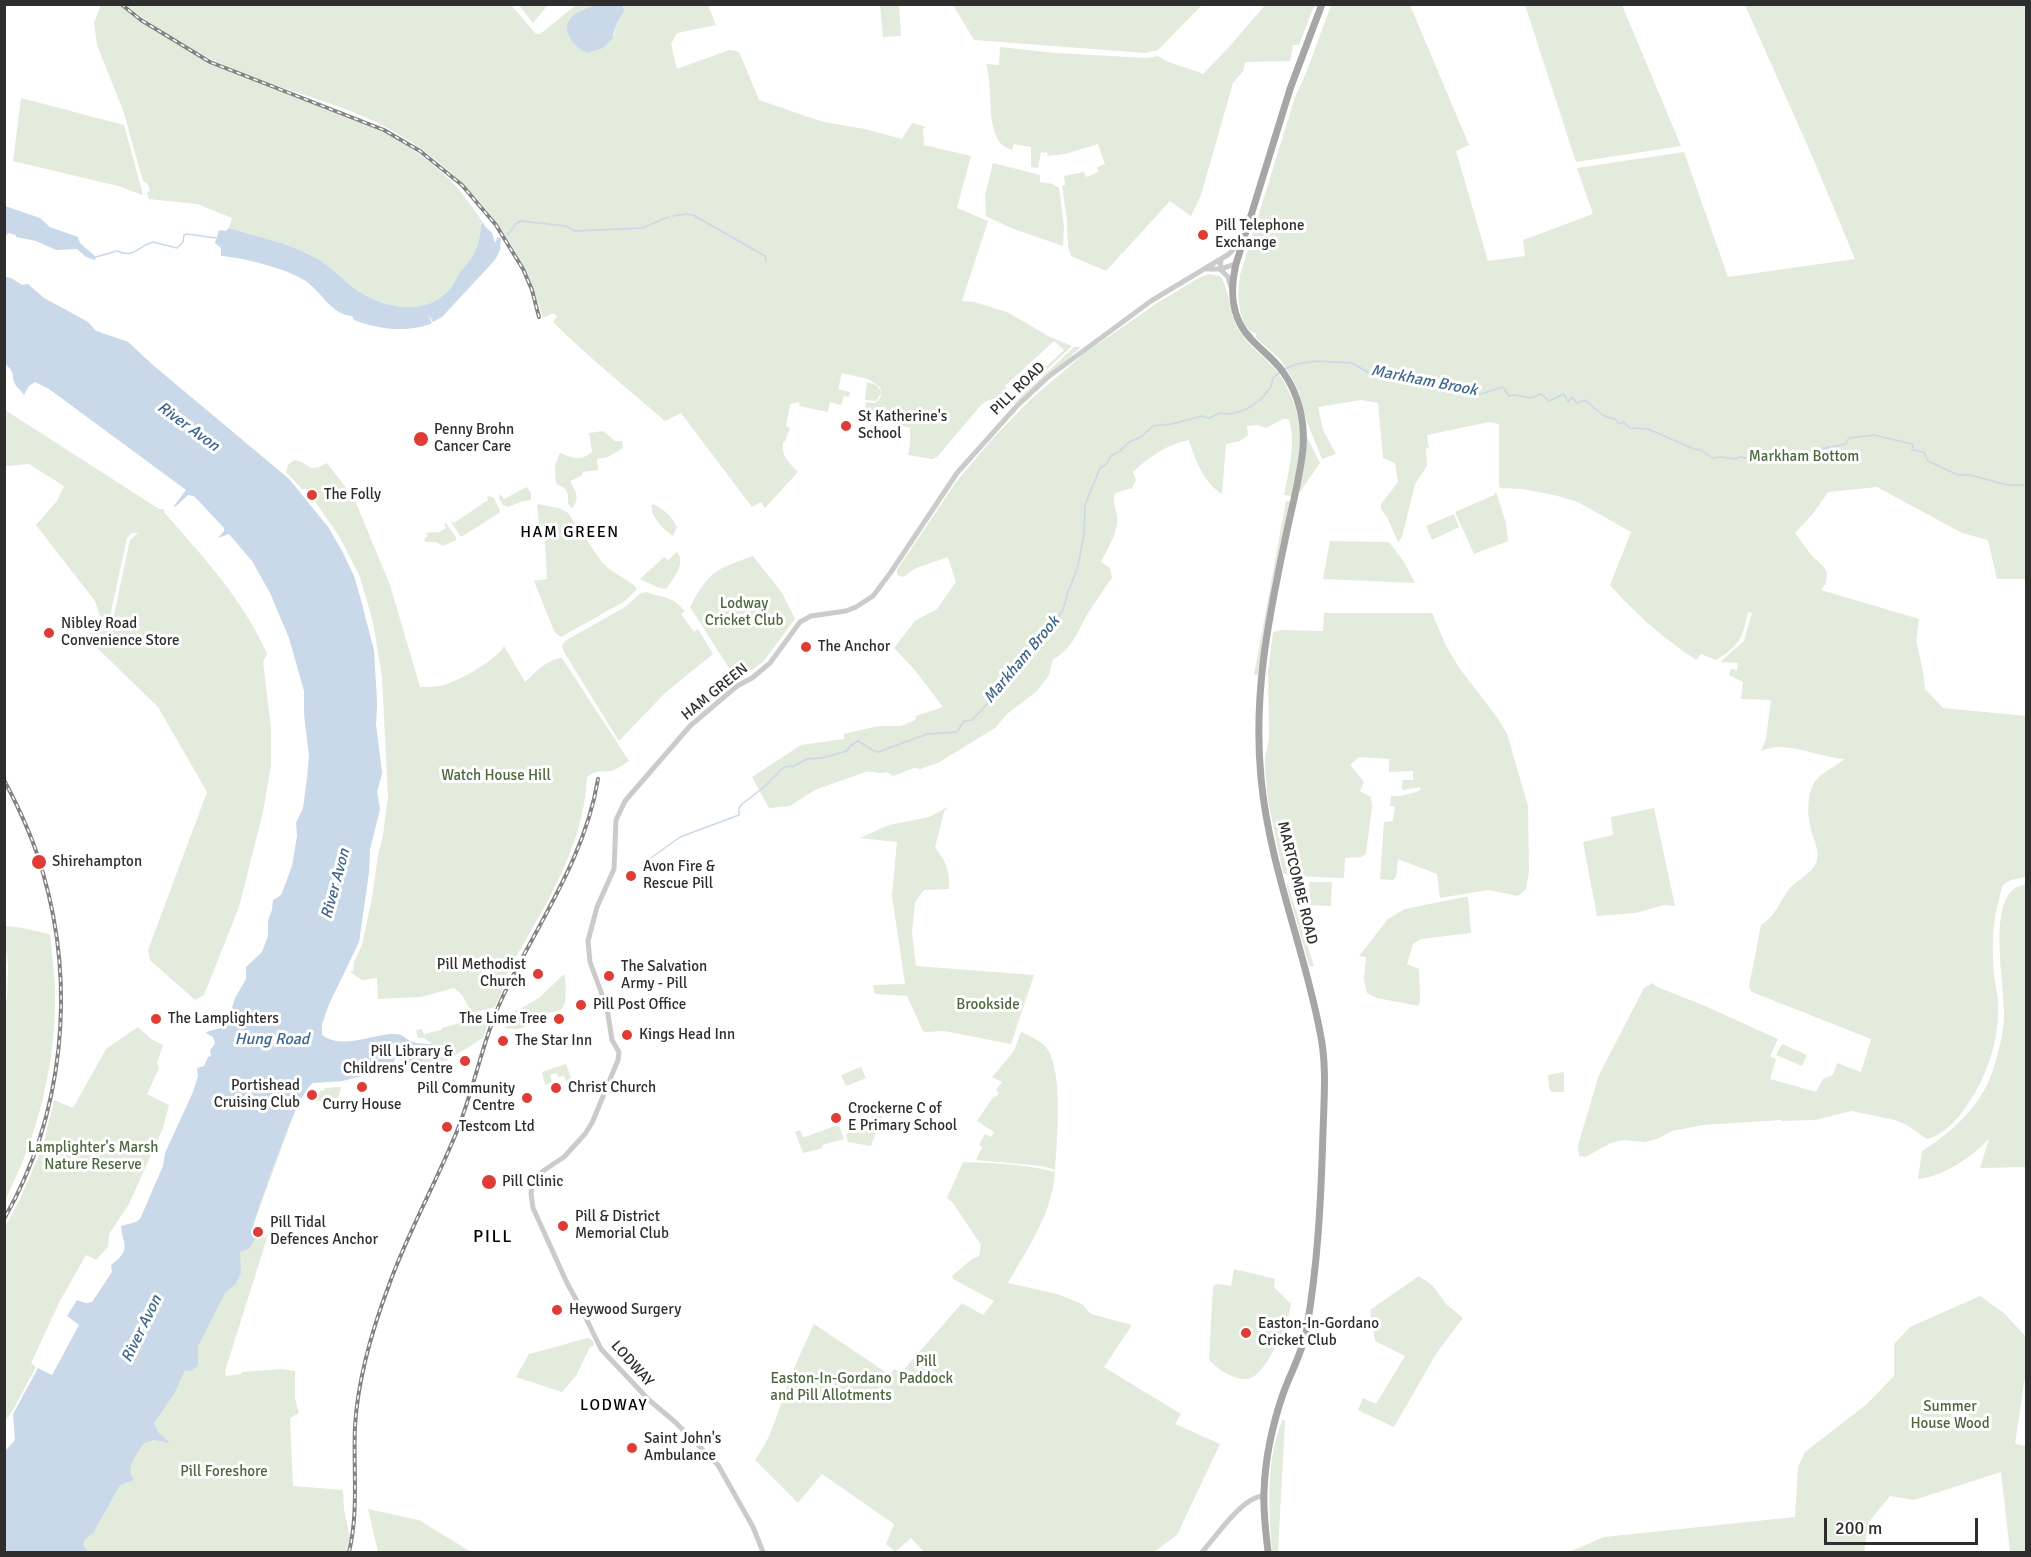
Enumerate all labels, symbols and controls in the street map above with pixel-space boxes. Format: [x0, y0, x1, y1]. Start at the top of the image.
place label: Pill Telephone Exchange [1215, 217, 1305, 252]
marker: Pill Telephone Exchange [1196, 228, 1210, 242]
street label: PILL ROAD [987, 359, 1049, 419]
water label: Markham Brook [1369, 361, 1479, 401]
water label: River Avon [153, 398, 223, 456]
place label: St Katherine's School [858, 408, 947, 443]
marker: St Katherine's School [839, 419, 853, 433]
place label: Penny Brohn Cancer Care [434, 421, 514, 456]
marker: Penny Brohn Cancer Care [412, 430, 430, 448]
park label: Markham Bottom [1749, 448, 1859, 466]
place label: The Folly [324, 486, 381, 504]
marker: The Folly [305, 488, 319, 502]
district label: HAM GREEN [520, 523, 620, 543]
park label: Lodway Cricket Club [705, 595, 783, 630]
water label: Markham Brook [980, 613, 1064, 707]
place label: Nibley Road Convenience Store [61, 615, 180, 650]
marker: Nibley Road Convenience Store [42, 626, 56, 640]
place label: The Anchor [818, 638, 890, 656]
marker: The Anchor [799, 640, 813, 654]
street label: HAM GREEN [678, 660, 752, 724]
park label: Watch House Hill [441, 767, 551, 785]
street label: MARTCOMBE ROAD [1273, 820, 1321, 946]
water label: River Avon [317, 847, 355, 921]
marker: Shirehampton [30, 853, 48, 871]
place label: Shirehampton [52, 853, 142, 871]
place label: Avon Fire & Rescue Pill [643, 858, 715, 893]
marker: Avon Fire & Rescue Pill [624, 869, 638, 883]
place label: Pill Methodist Church [437, 956, 526, 991]
place label: The Salvation Army - Pill [621, 958, 707, 993]
marker: Pill Methodist Church [531, 967, 545, 981]
marker: The Salvation Army - Pill [602, 969, 616, 983]
place label: Pill Post Office [593, 996, 686, 1014]
park label: Brookside [956, 996, 1020, 1014]
marker: Pill Post Office [574, 998, 588, 1012]
place label: The Lamplighters [168, 1010, 279, 1028]
place label: The Lime Tree [459, 1010, 547, 1028]
marker: The Lamplighters [149, 1012, 163, 1026]
marker: The Lime Tree [552, 1012, 566, 1026]
place label: Kings Head Inn [639, 1026, 735, 1044]
marker: Kings Head Inn [620, 1028, 634, 1042]
water label: Hung Road [235, 1030, 309, 1050]
place label: The Star Inn [515, 1032, 592, 1050]
marker: The Star Inn [496, 1034, 510, 1048]
place label: Pill Library & Childrens' Centre [343, 1043, 453, 1078]
marker: Pill Library & Childrens' Centre [458, 1054, 472, 1068]
place label: Portishead Cruising Club [214, 1077, 300, 1112]
place label: Christ Church [568, 1079, 656, 1097]
marker: Curry House [355, 1080, 369, 1094]
place label: Pill Community Centre [417, 1080, 515, 1115]
marker: Christ Church [549, 1081, 563, 1095]
marker: Portishead Cruising Club [305, 1088, 319, 1102]
marker: Pill Community Centre [520, 1091, 534, 1105]
place label: Curry House [322, 1096, 402, 1114]
place label: Crockerne C of E Primary School [848, 1100, 957, 1135]
marker: Crockerne C of E Primary School [829, 1111, 843, 1125]
place label: Testcom Ltd [459, 1118, 535, 1136]
marker: Testcom Ltd [440, 1120, 454, 1134]
park label: Lamplighter's Marsh Nature Reserve [28, 1139, 158, 1174]
marker: Pill Clinic [480, 1173, 498, 1191]
place label: Pill Clinic [502, 1173, 563, 1191]
place label: Pill & District Memorial Club [575, 1208, 669, 1243]
place label: Pill Tidal Defences Anchor [270, 1214, 378, 1249]
marker: Pill & District Memorial Club [556, 1219, 570, 1233]
marker: Pill Tidal Defences Anchor [251, 1225, 265, 1239]
district label: PILL [473, 1226, 513, 1248]
water label: River Avon [118, 1292, 166, 1366]
place label: Heywood Surgery [569, 1301, 681, 1319]
marker: Heywood Surgery [550, 1303, 564, 1317]
place label: Easton-In-Gordano Cricket Club [1258, 1315, 1379, 1350]
marker: Easton-In-Gordano Cricket Club [1239, 1326, 1253, 1340]
street label: LODWAY [607, 1337, 657, 1391]
park label: Pill Paddock [899, 1353, 953, 1388]
park label: Easton-In-Gordano and Pill Allotments [770, 1370, 892, 1405]
district label: LODWAY [580, 1396, 648, 1416]
park label: Summer House Wood [1910, 1398, 1990, 1433]
place label: Saint John's Ambulance [644, 1430, 721, 1465]
marker: Saint John's Ambulance [625, 1441, 639, 1455]
park label: Pill Foreshore [180, 1463, 268, 1481]
scale bar [1827, 1506, 1982, 1544]
text: 200 m [1835, 1517, 1882, 1539]

